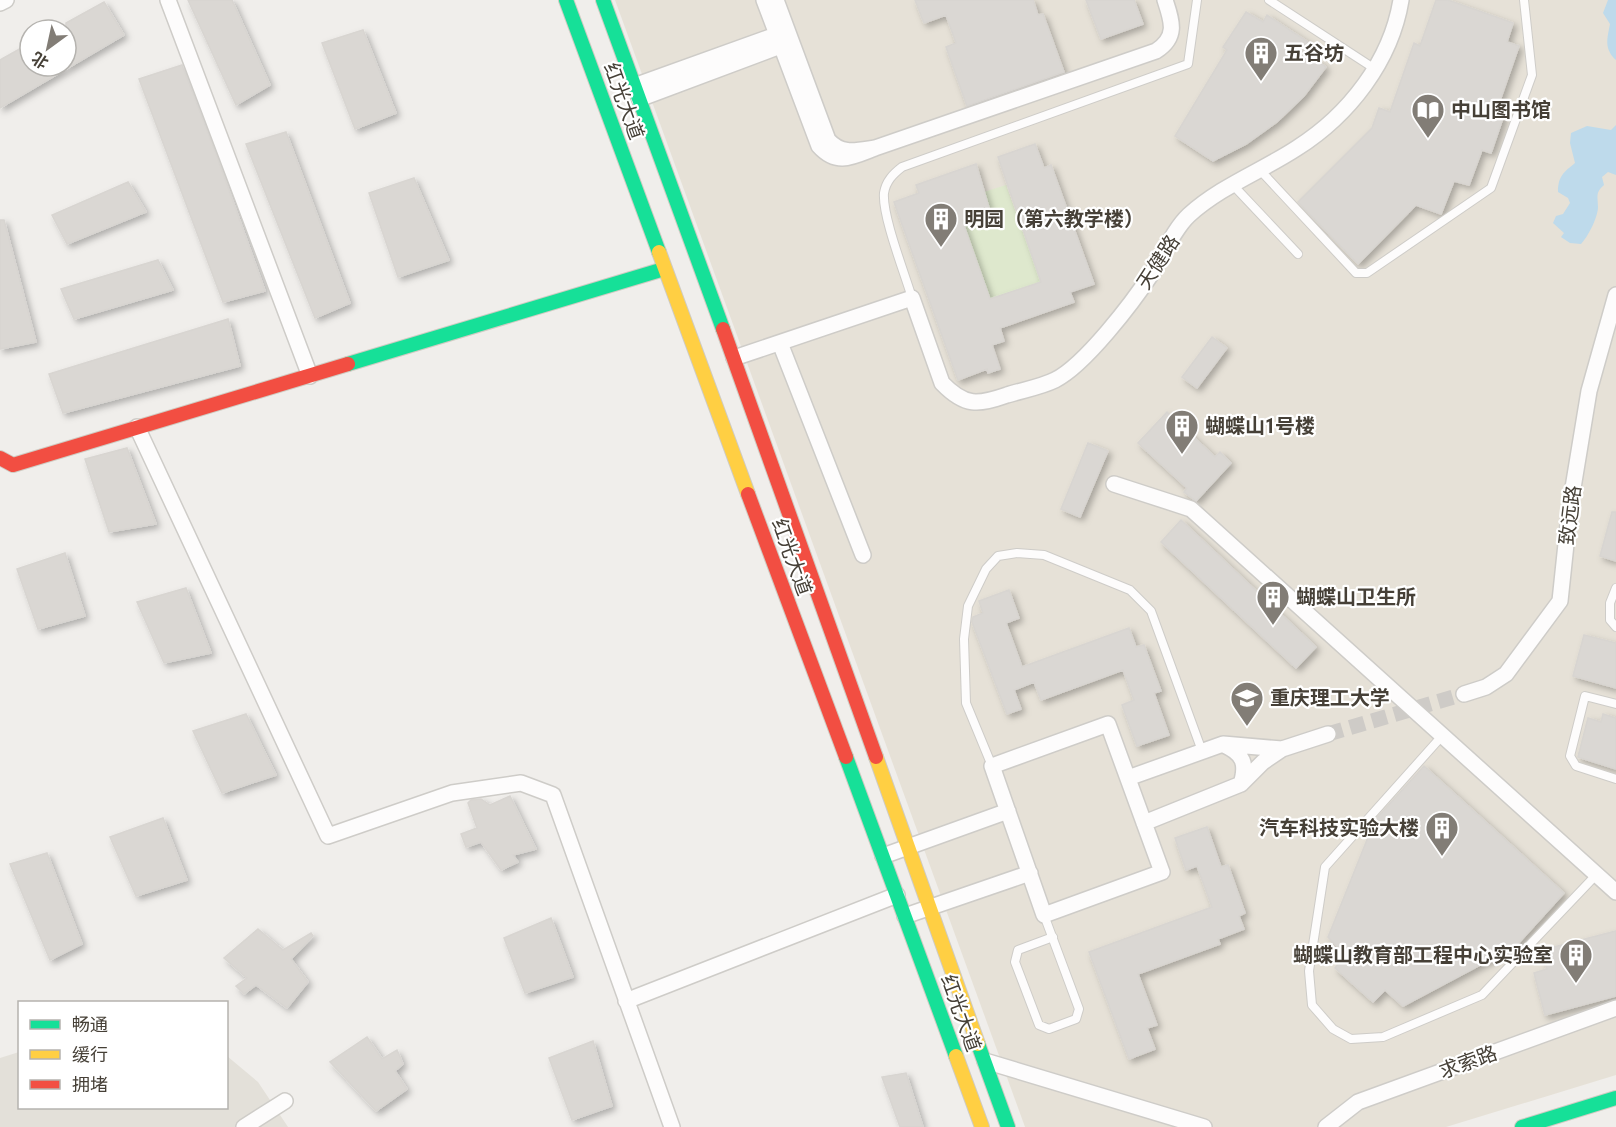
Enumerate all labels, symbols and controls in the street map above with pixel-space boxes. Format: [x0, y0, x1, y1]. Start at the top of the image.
north arrow [18, 18, 78, 78]
building icon: 五谷坊 [1243, 35, 1279, 82]
place label: 五谷坊 [1284, 41, 1344, 65]
text: 北 [28, 48, 52, 72]
street label: 红光大道 [599, 59, 649, 143]
library icon: 中山图书馆 [1410, 92, 1446, 139]
place label: 中山图书馆 [1451, 98, 1551, 122]
building icon: 明园（第六教学楼） [923, 201, 959, 248]
place label: 明园（第六教学楼） [964, 207, 1144, 231]
street label: 天健路 [1132, 230, 1184, 294]
building icon: 蝴蝶山1号楼 [1164, 408, 1200, 455]
place label: 蝴蝶山1号楼 [1205, 414, 1315, 438]
street label: 致远路 [1554, 484, 1586, 546]
street label: 红光大道 [767, 515, 817, 599]
building icon: 蝴蝶山卫生所 [1255, 579, 1291, 626]
place label: 蝴蝶山卫生所 [1296, 585, 1416, 609]
school or university icon: 重庆理工大学 [1229, 680, 1265, 727]
place label: 重庆理工大学 [1270, 686, 1390, 710]
building icon: 汽车科技实验大楼 [1424, 810, 1460, 857]
place label: 汽车科技实验大楼 [1259, 816, 1419, 840]
building icon: 蝴蝶山教育部工程中心实验室 [1558, 937, 1594, 984]
place label: 蝴蝶山教育部工程中心实验室 [1293, 943, 1553, 967]
street label: 红光大道 [936, 971, 986, 1055]
legend [18, 1001, 228, 1109]
text: 畅通 [72, 1014, 108, 1035]
street label: 求索路 [1436, 1040, 1500, 1084]
text: 缓行 [72, 1044, 108, 1065]
text: 拥堵 [72, 1074, 108, 1095]

